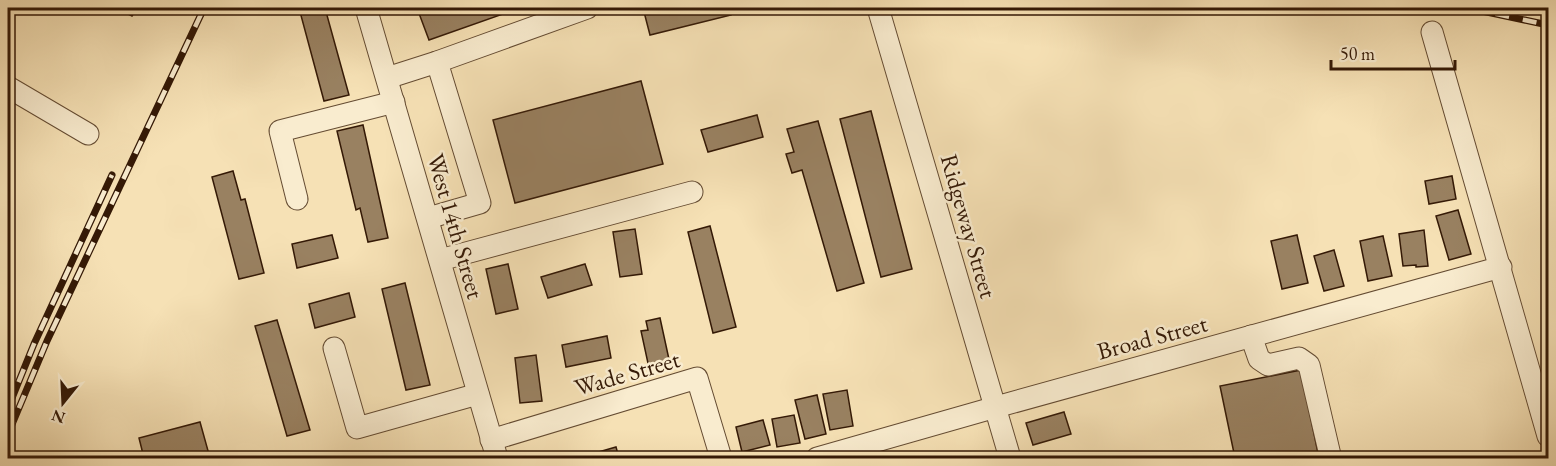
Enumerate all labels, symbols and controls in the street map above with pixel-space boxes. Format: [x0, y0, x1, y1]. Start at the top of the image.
scale bar [1331, 33, 1456, 71]
text: 50 m [1340, 42, 1375, 65]
street label: West 14th Street [420, 150, 492, 303]
street label: Ridgeway Street [934, 150, 1004, 302]
street label: Broad Street [1094, 307, 1211, 367]
street label: Wade Street [571, 343, 684, 403]
north arrow [33, 373, 93, 433]
text: N [49, 405, 68, 429]

